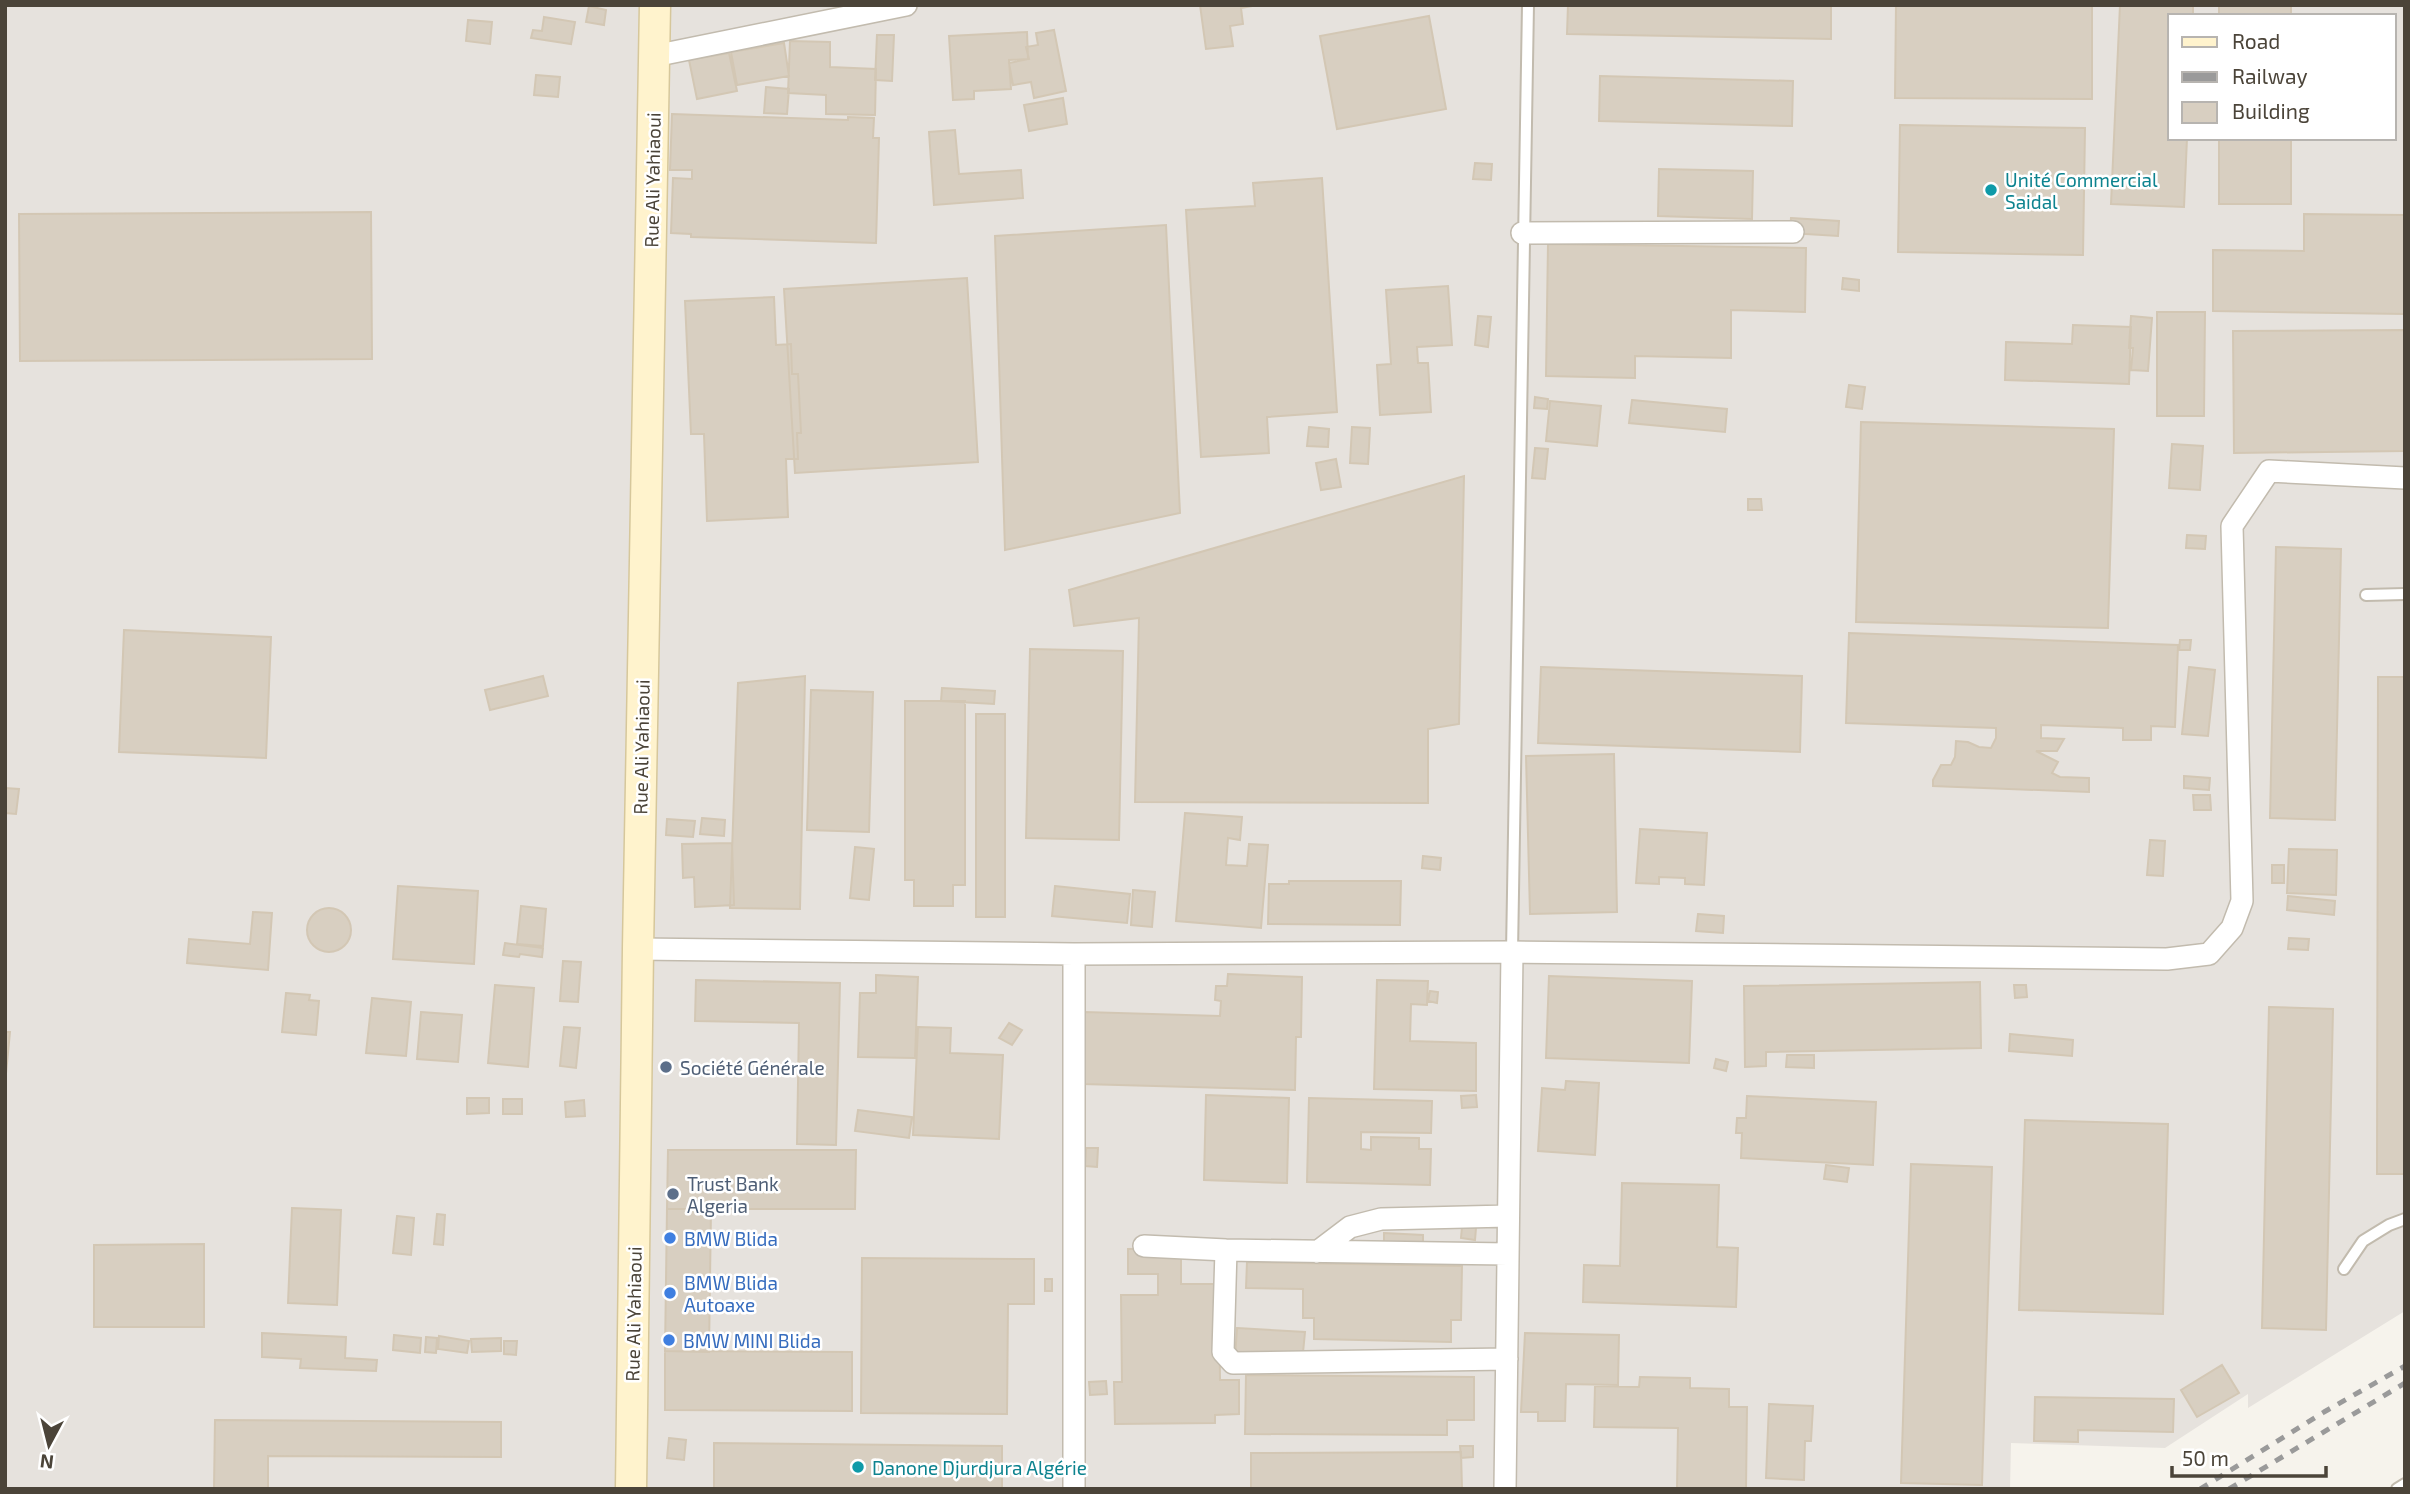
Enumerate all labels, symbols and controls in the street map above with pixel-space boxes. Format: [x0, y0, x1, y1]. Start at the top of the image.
legend [2168, 14, 2396, 140]
text: Road [2232, 28, 2280, 53]
text: Railway [2232, 63, 2308, 88]
text: Building [2232, 98, 2310, 123]
street label: Rue Ali Yahiaoui [639, 112, 665, 248]
place label: Unité Commercial Saidal [2005, 168, 2158, 213]
marker: Unité Commercial Saidal [1983, 182, 1999, 198]
street label: Rue Ali Yahiaoui [628, 679, 654, 815]
place label: Société Générale [680, 1056, 825, 1079]
marker: Société Générale [658, 1059, 674, 1075]
place label: Trust Bank Algeria [687, 1172, 779, 1217]
marker: Trust Bank Algeria [665, 1186, 681, 1202]
place label: BMW Blida [684, 1227, 778, 1250]
marker: BMW Blida [662, 1230, 678, 1246]
street label: Rue Ali Yahiaoui [620, 1246, 646, 1382]
place label: BMW Blida Autoaxe [684, 1271, 778, 1316]
marker: BMW Blida Autoaxe [662, 1285, 678, 1301]
place label: BMW MINI Blida [683, 1329, 821, 1352]
marker: BMW MINI Blida [661, 1332, 677, 1348]
north arrow [14, 1410, 84, 1480]
scale bar [2172, 1434, 2326, 1478]
text: 50 m [2182, 1445, 2229, 1470]
text: N [39, 1450, 55, 1475]
place label: Danone Djurdjura Algérie [872, 1456, 1087, 1479]
marker: Danone Djurdjura Algérie [850, 1459, 866, 1475]

